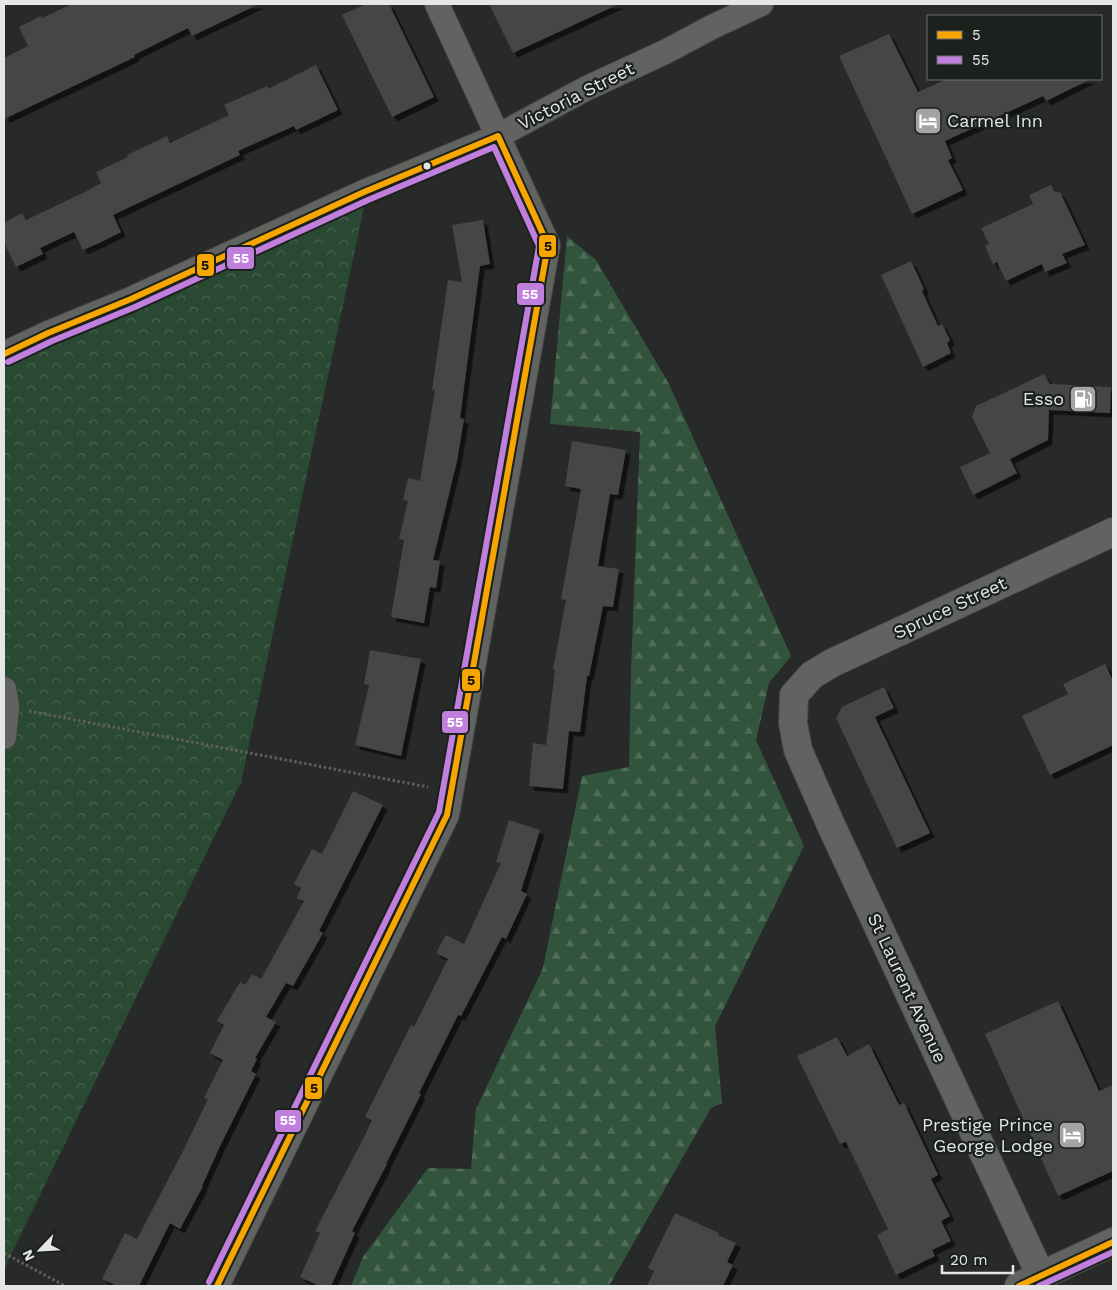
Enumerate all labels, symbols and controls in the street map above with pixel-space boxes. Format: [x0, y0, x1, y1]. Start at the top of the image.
legend [927, 15, 1102, 80]
text: 5 [972, 26, 981, 44]
text: 55 [972, 51, 989, 69]
street label: Victoria Street [514, 57, 638, 134]
hotel icon: Carmel Inn [913, 106, 943, 136]
place label: Carmel Inn [947, 110, 1043, 131]
unlabelled marker [422, 161, 432, 171]
line badge: 5 [538, 234, 557, 258]
text: 5 [544, 238, 552, 254]
line badge: 55 [226, 246, 255, 270]
text: 55 [233, 250, 249, 266]
line badge: 5 [196, 253, 215, 277]
text: 5 [201, 257, 209, 273]
line badge: 55 [516, 282, 545, 306]
text: 55 [522, 286, 538, 302]
fuel station icon: Esso [1068, 384, 1098, 414]
place label: Esso [1023, 388, 1064, 409]
street label: Spruce Street [890, 572, 1010, 643]
line badge: 5 [461, 668, 481, 692]
text: 5 [467, 672, 475, 688]
line badge: 55 [441, 710, 469, 734]
text: 55 [447, 714, 463, 730]
street label: St Laurent Avenue [864, 910, 951, 1066]
line badge: 5 [304, 1076, 323, 1100]
text: 5 [310, 1080, 318, 1096]
line badge: 55 [274, 1109, 302, 1133]
text: 55 [280, 1112, 296, 1128]
place label: Prestige Prince George Lodge [922, 1114, 1053, 1156]
hotel icon: Prestige Prince George Lodge [1057, 1120, 1087, 1150]
north arrow [15, 1225, 65, 1275]
scale bar [942, 1242, 1013, 1274]
text: N [19, 1247, 38, 1264]
text: 20 m [950, 1251, 988, 1269]

